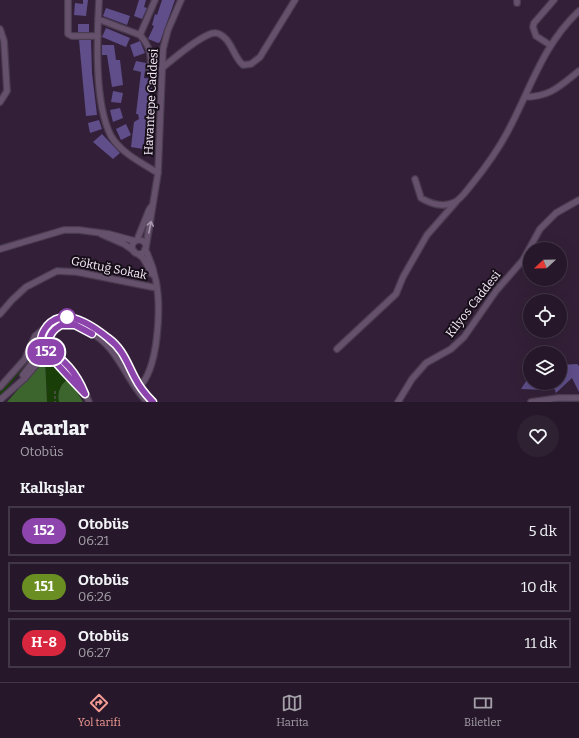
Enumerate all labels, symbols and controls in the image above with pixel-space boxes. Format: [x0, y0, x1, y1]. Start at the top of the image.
street label: Havantepe Caddesi [141, 48, 161, 156]
one-way arrow [146, 221, 154, 234]
north arrow [523, 242, 567, 286]
map controls [523, 242, 567, 390]
street label: Göktuğ Sokak [70, 254, 148, 282]
street label: Kilyos Caddesi [443, 268, 504, 340]
button: locate [523, 294, 567, 338]
unlabelled marker [58, 308, 76, 326]
line badge: 152 [23, 339, 69, 365]
text: 152 [35, 343, 57, 360]
button: layers [523, 346, 567, 390]
button: heart [517, 415, 559, 457]
text: Acarlar [20, 417, 89, 440]
text: Otobüs [20, 444, 63, 459]
text: Kalkışlar [20, 479, 85, 497]
text: Otobüs [78, 515, 129, 533]
text: 152 [33, 522, 55, 539]
text: 5 dk [529, 522, 557, 540]
text: 06:21 [78, 533, 109, 548]
text: Otobüs [78, 571, 129, 589]
text: 151 [34, 578, 54, 595]
text: 10 dk [521, 578, 557, 596]
text: 06:26 [78, 589, 111, 604]
text: Otobüs [78, 627, 129, 645]
text: H-8 [31, 634, 57, 651]
text: 11 dk [524, 634, 557, 652]
text: 06:27 [78, 645, 110, 660]
tab: Yol tarifi [78, 692, 121, 729]
tab: Harita [276, 692, 309, 729]
tab: Biletler [464, 692, 501, 729]

